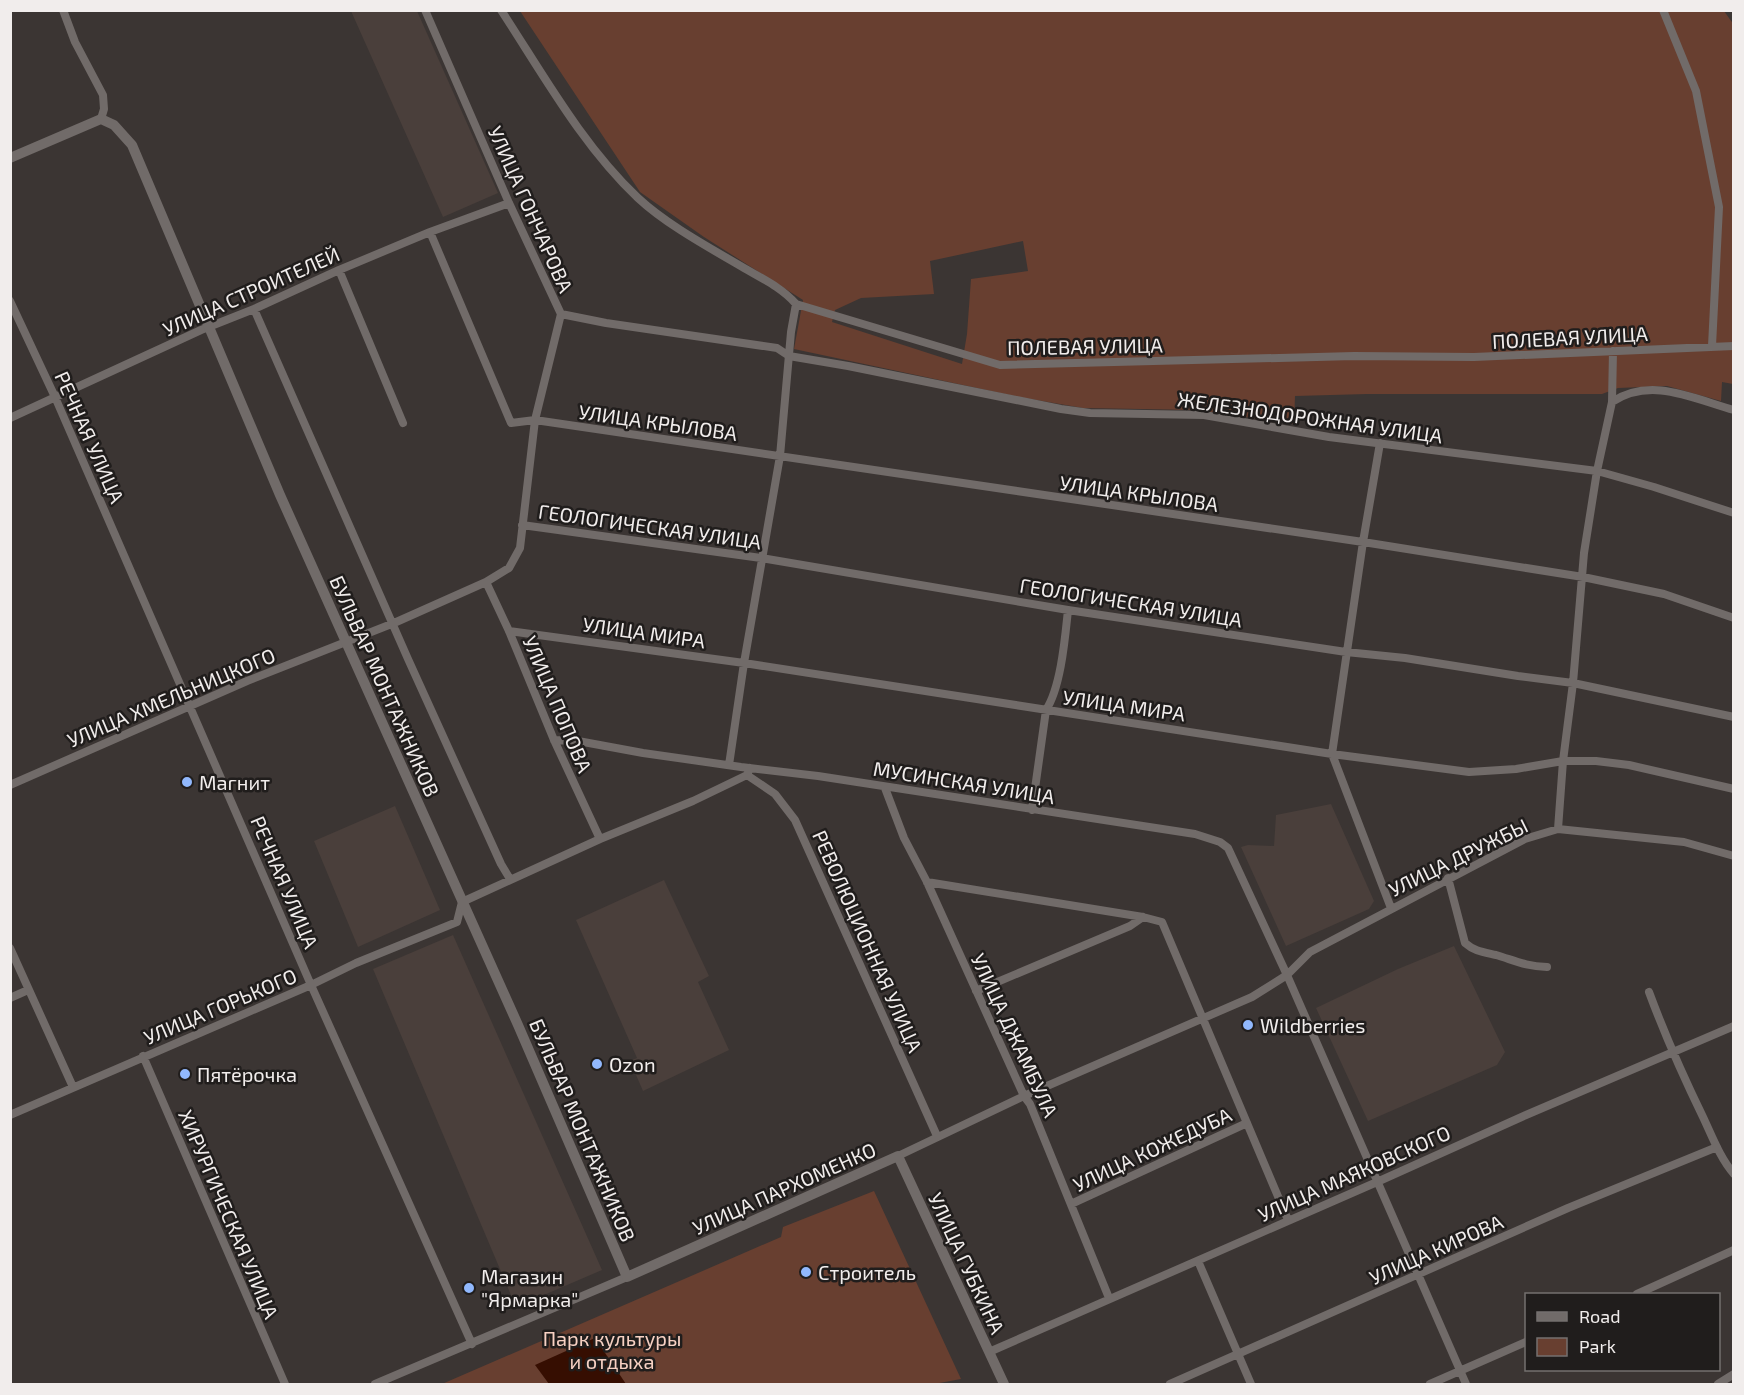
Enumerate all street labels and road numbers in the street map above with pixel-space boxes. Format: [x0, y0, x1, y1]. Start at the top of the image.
street label: УЛИЦА ГОНЧАРОВА [483, 122, 579, 296]
street label: УЛИЦА СТРОИТЕЛЕЙ [159, 241, 343, 341]
street label: ПОЛЕВАЯ УЛИЦА [1492, 321, 1649, 353]
street label: ПОЛЕВАЯ УЛИЦА [1007, 333, 1164, 359]
street label: РЕЧНАЯ УЛИЦА [50, 367, 130, 507]
street label: ЖЕЛЕЗНОДОРОЖНАЯ УЛИЦА [1176, 387, 1445, 448]
street label: УЛИЦА КРЫЛОВА [577, 399, 739, 445]
street label: УЛИЦА КРЫЛОВА [1058, 470, 1220, 516]
street label: ГЕОЛОГИЧЕСКАЯ УЛИЦА [537, 498, 764, 554]
street label: БУЛЬВАР МОНТАЖНИКОВ [325, 572, 445, 800]
street label: ГЕОЛОГИЧЕСКАЯ УЛИЦА [1018, 573, 1244, 632]
street label: УЛИЦА МИРА [581, 612, 707, 653]
street label: УЛИЦА ПОПОВА [518, 632, 598, 777]
street label: УЛИЦА ХМЕЛЬНИЦКОГО [63, 642, 279, 752]
street label: УЛИЦА МИРА [1061, 685, 1187, 726]
street label: МУСИНСКАЯ УЛИЦА [872, 756, 1057, 808]
street label: РЕЧНАЯ УЛИЦА [246, 812, 324, 952]
street label: УЛИЦА ДРУЖБЫ [1384, 813, 1532, 901]
street label: РЕВОЛЮЦИОННАЯ УЛИЦА [808, 826, 928, 1056]
street label: УЛИЦА ДЖАМБУЛА [967, 949, 1064, 1121]
street label: УЛИЦА ГОРЬКОГО [140, 963, 300, 1049]
street label: БУЛЬВАР МОНТАЖНИКОВ [525, 1015, 641, 1245]
street label: УЛИЦА КОЖЕДУБА [1069, 1102, 1235, 1196]
street label: ХИРУРГИЧЕСКАЯ УЛИЦА [174, 1106, 284, 1323]
street label: УЛИЦА МАЯКОВСКОГО [1254, 1120, 1454, 1226]
street label: УЛИЦА ПАРХОМЕНКО [689, 1137, 879, 1239]
street label: УЛИЦА ГУБКИНА [924, 1189, 1010, 1338]
street label: УЛИЦА КИРОВА [1365, 1209, 1507, 1289]

